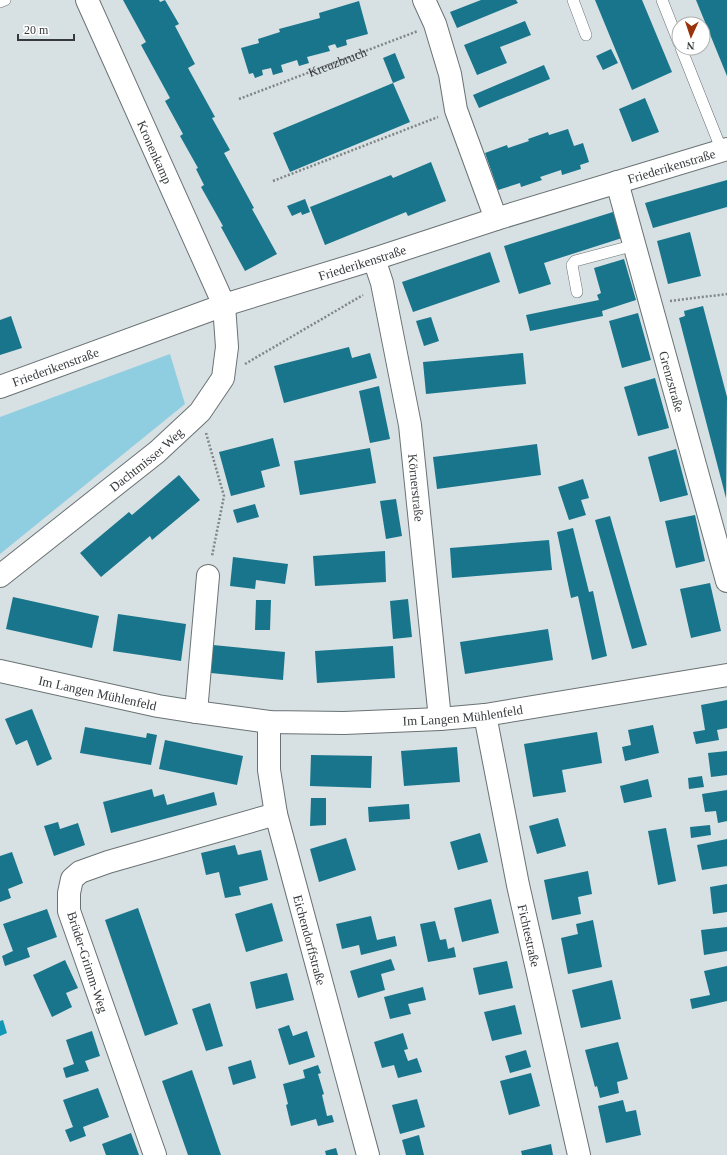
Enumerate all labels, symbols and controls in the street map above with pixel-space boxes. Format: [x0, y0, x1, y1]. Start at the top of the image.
scale bar [18, 16, 74, 42]
north arrow [671, 16, 711, 56]
text: 20 m [24, 23, 49, 37]
text: N [686, 40, 695, 52]
street label: Kreuzbruch [306, 44, 369, 80]
street label: Kronenkamp [134, 118, 175, 186]
street label: Friederikenstraße [626, 146, 717, 187]
street label: Friederikenstraße [317, 242, 408, 284]
street label: Friederikenstraße [10, 344, 101, 390]
street label: Grenzstraße [656, 349, 687, 414]
street label: Dachtmisser Weg [106, 424, 187, 495]
street label: Körnerstraße [405, 453, 427, 522]
street label: Im Langen Mühlenfeld [37, 673, 159, 714]
street label: Im Langen Mühlenfeld [402, 702, 524, 729]
street label: Eichendorffstraße [290, 893, 329, 987]
street label: Fichtestraße [515, 903, 543, 969]
street label: Brüder-Grimm-Weg [64, 910, 111, 1015]

